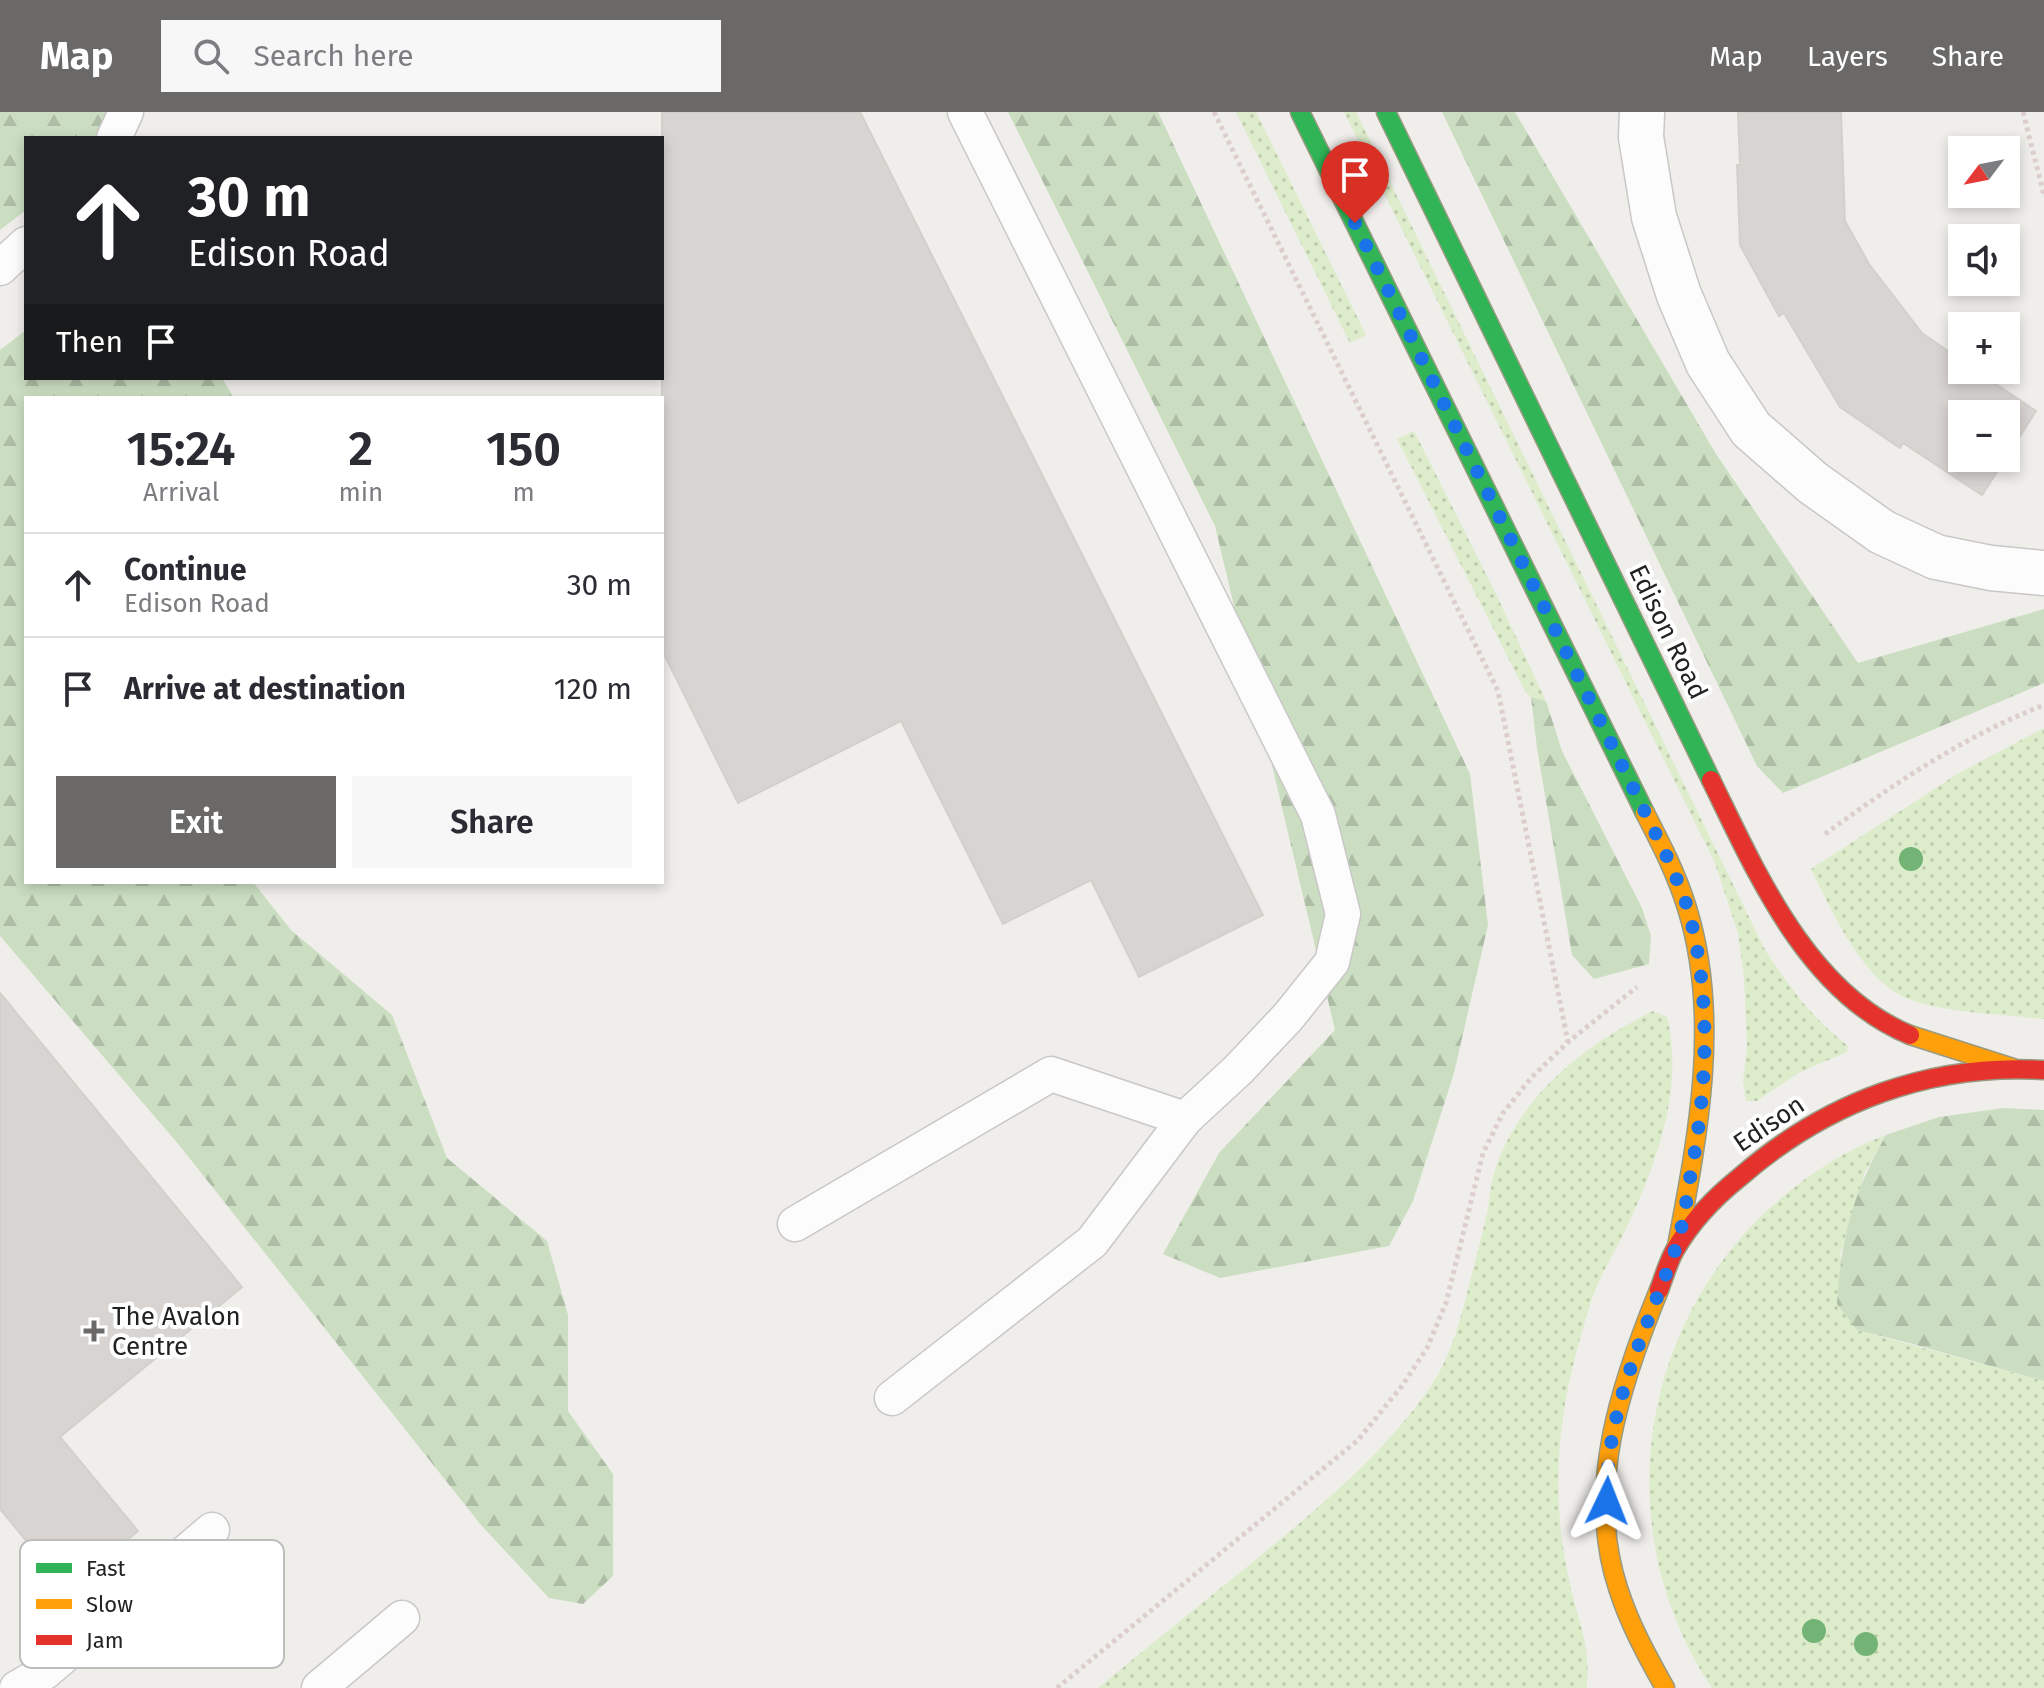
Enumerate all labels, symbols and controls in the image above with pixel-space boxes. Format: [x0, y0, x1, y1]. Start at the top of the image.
search box [161, 20, 721, 92]
text: Map [40, 33, 113, 79]
icon: search [189, 34, 233, 78]
text: Search here [253, 38, 414, 74]
text: Map [1709, 40, 1763, 73]
text: Layers [1807, 40, 1888, 73]
text: Share [1932, 40, 2004, 73]
north arrow [1948, 136, 2020, 208]
map controls [1948, 136, 2020, 472]
pin [1321, 141, 1389, 223]
icon: arrive [1333, 153, 1377, 197]
text: 30 m [188, 164, 310, 231]
icon: ahead [56, 168, 160, 272]
button: sound [1948, 224, 2020, 296]
text: Edison Road [188, 232, 390, 276]
button: + [1948, 312, 2020, 384]
icon: arrive [139, 320, 183, 364]
text: Then [56, 324, 123, 360]
button: − [1948, 400, 2020, 472]
text: 15:24 [127, 420, 236, 478]
text: 2 [349, 420, 373, 478]
text: 150 [486, 420, 561, 478]
text: Arrival [143, 477, 219, 508]
text: min [338, 477, 383, 508]
text: m [512, 477, 535, 508]
text: Continue [124, 552, 247, 588]
street label: Edison Road [1622, 560, 1714, 704]
icon: ahead [56, 563, 100, 607]
text: 30 m [567, 567, 632, 603]
text: Edison Road [124, 588, 270, 619]
icon: arrive [56, 667, 100, 711]
text: Arrive at destination [124, 671, 406, 707]
text: 120 m [554, 671, 632, 707]
button: Exit [56, 776, 336, 868]
button: Share [352, 776, 632, 868]
street label: Edison [1728, 1089, 1810, 1159]
place label: The Avalon Centre [112, 1301, 241, 1362]
marker: The Avalon Centre [83, 1320, 105, 1342]
position arrow [1565, 1459, 1649, 1543]
legend [20, 1540, 284, 1668]
text: Fast [86, 1555, 126, 1582]
text: Slow [86, 1591, 133, 1618]
text: Jam [86, 1627, 124, 1654]

